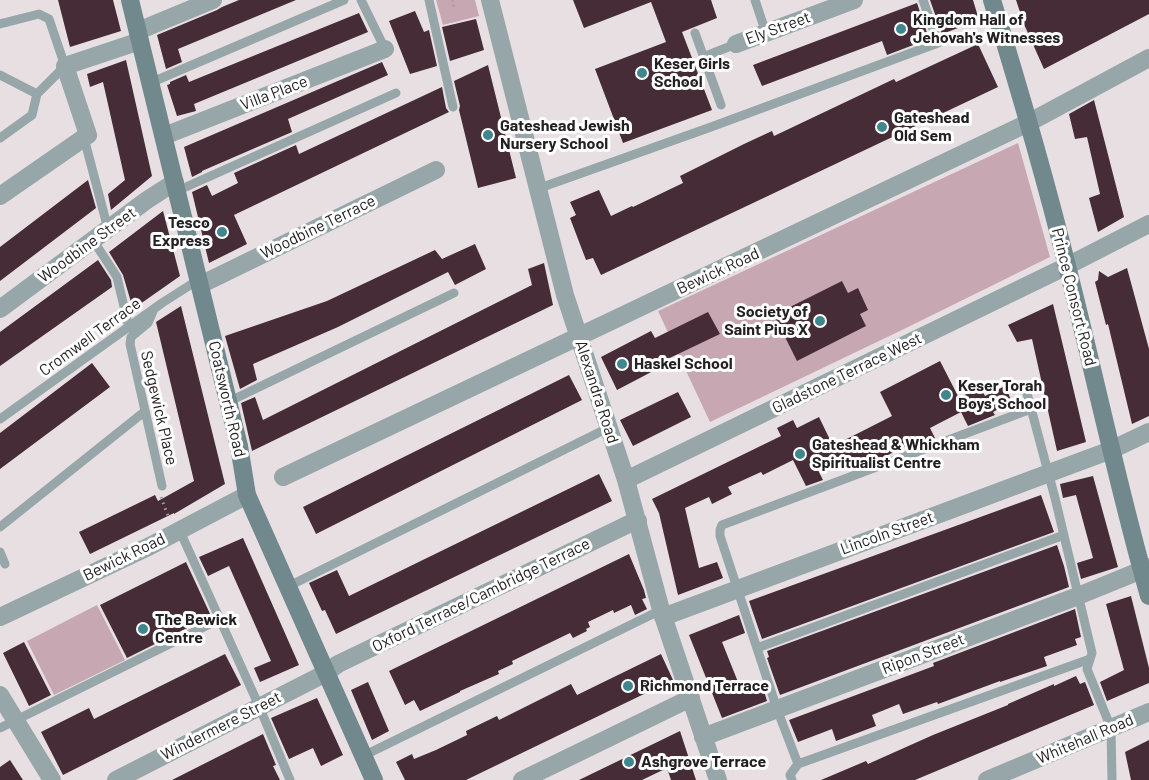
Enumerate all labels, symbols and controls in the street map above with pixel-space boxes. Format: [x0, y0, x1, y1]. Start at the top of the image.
street label: Ely Street [743, 7, 813, 49]
place label: Kingdom Hall of Jehovah's Witnesses [913, 10, 1060, 48]
marker: Kingdom Hall of Jehovah's Witnesses [894, 22, 908, 36]
place label: Keser Girls School [654, 54, 730, 92]
marker: Keser Girls School [635, 66, 649, 80]
street label: Villa Place [238, 71, 310, 115]
place label: Gateshead Old Sem [894, 108, 970, 146]
place label: Gateshead Jewish Nursery School [500, 116, 630, 154]
marker: Gateshead Old Sem [875, 120, 889, 134]
marker: Gateshead Jewish Nursery School [481, 128, 495, 142]
street label: Woodbine Terrace [257, 191, 379, 263]
street label: Woodbine Street [34, 203, 140, 287]
place label: Tesco Express [152, 213, 210, 251]
marker: Tesco Express [215, 225, 229, 239]
street label: Prince Consort Road [1048, 226, 1100, 368]
street label: Bewick Road [674, 244, 762, 298]
street label: Cromwell Terrace [36, 294, 144, 380]
place label: Society of Saint Pius X [724, 302, 808, 340]
marker: Society of Saint Pius X [813, 314, 827, 328]
street label: Gladstone Terrace West [769, 328, 925, 418]
street label: Alexandra Road [571, 338, 623, 446]
street label: Coatsworth Road [204, 339, 250, 459]
street label: Sedgewick Place [137, 349, 181, 467]
place label: Haskel School [634, 354, 733, 374]
marker: Haskel School [615, 357, 629, 371]
place label: Keser Torah Boys' School [958, 376, 1046, 414]
marker: Keser Torah Boys' School [939, 388, 953, 402]
place label: Gateshead & Whickham Spiritualist Centre [812, 435, 980, 473]
marker: Gateshead & Whickham Spiritualist Centre [793, 447, 807, 461]
street label: Lincoln Street [838, 507, 936, 559]
street label: Bewick Road [80, 529, 168, 585]
street label: Oxford Terrace/Cambridge Terrace [369, 534, 593, 656]
place label: The Bewick Centre [155, 610, 237, 648]
marker: The Bewick Centre [136, 622, 150, 636]
street label: Ripon Street [879, 629, 967, 679]
place label: Richmond Terrace [640, 676, 769, 696]
marker: Richmond Terrace [621, 679, 635, 693]
street label: Windermere Street [158, 687, 284, 765]
street label: Whitehall Road [1034, 710, 1136, 768]
place label: Ashgrove Terrace [641, 752, 766, 772]
marker: Ashgrove Terrace [622, 755, 636, 769]

